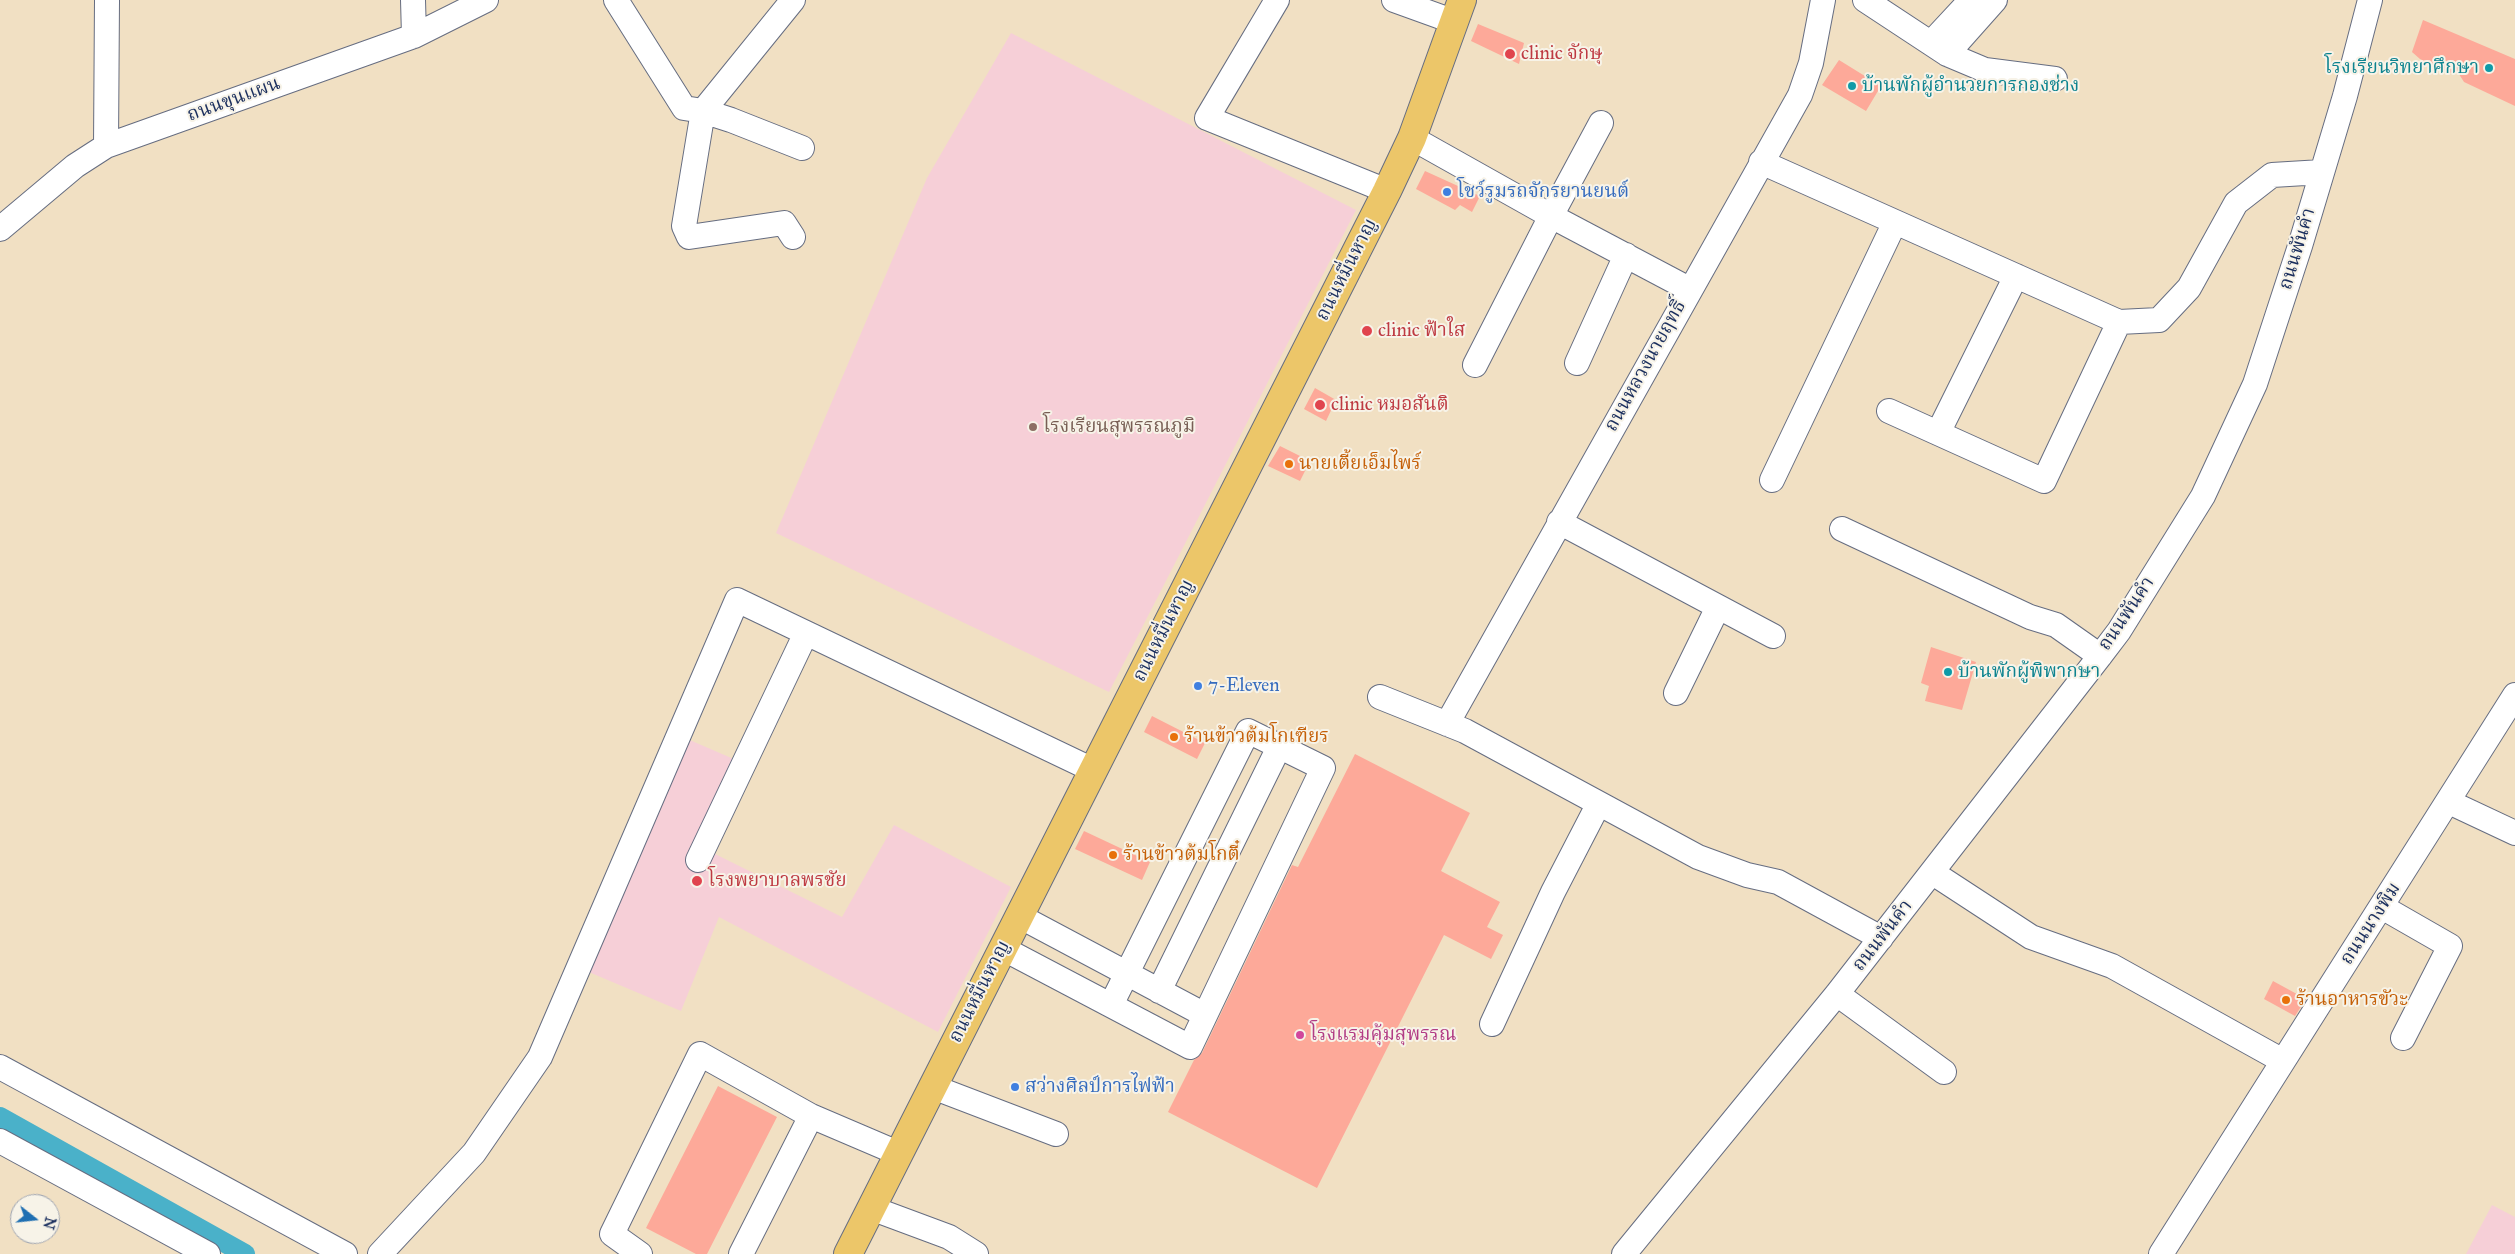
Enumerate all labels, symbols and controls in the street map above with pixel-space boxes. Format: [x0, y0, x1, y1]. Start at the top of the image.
place label: clinic จักษุ [1521, 43, 1602, 65]
marker: clinic จักษุ [1503, 47, 1517, 61]
place label: โรงเรียนวิทยาศึกษา [2325, 57, 2479, 79]
marker: โรงเรียนวิทยาศึกษา [2483, 62, 2495, 74]
street label: ถนนขุนแผน [184, 73, 284, 127]
place label: บ้านพักผู้อำนวยการกองช่าง [1862, 75, 2079, 97]
marker: บ้านพักผู้อำนวยการกองช่าง [1846, 80, 1858, 92]
place label: โชว์รูมรถจักรยานยนต์ [1457, 181, 1629, 203]
marker: โชว์รูมรถจักรยานยนต์ [1441, 186, 1453, 198]
street label: ถนนพันคำ [2275, 205, 2321, 293]
street label: ถนนหมื่นหาญ [1312, 215, 1382, 325]
street label: ถนนหลวงนายฤทธิ์ [1600, 296, 1692, 436]
place label: clinic ฟ้าใส [1378, 320, 1465, 342]
marker: clinic ฟ้าใส [1360, 324, 1374, 338]
place label: clinic หมอสันติ [1331, 394, 1449, 416]
marker: clinic หมอสันติ [1313, 398, 1327, 412]
place label: โรงเรียนสุพรรณภูมิ [1043, 416, 1195, 438]
marker: โรงเรียนสุพรรณภูมิ [1027, 421, 1039, 433]
place label: นายเตี้ยเอ็มไพร์ [1299, 453, 1421, 475]
marker: นายเตี้ยเอ็มไพร์ [1283, 458, 1295, 470]
street label: ถนนพันคำ [2094, 573, 2160, 655]
street label: ถนนหมื่นหาญ [1129, 576, 1199, 686]
place label: บ้านพักผู้พิพากษา [1958, 661, 2100, 683]
marker: บ้านพักผู้พิพากษา [1942, 666, 1954, 678]
place label: 7-Eleven [1208, 675, 1280, 697]
marker: 7-Eleven [1192, 680, 1204, 692]
place label: ร้านข้าวต้มโกเฑียร [1184, 726, 1329, 748]
marker: ร้านข้าวต้มโกเฑียร [1168, 731, 1180, 743]
place label: ร้านข้าวต้มโกตี๋ [1123, 844, 1240, 866]
marker: ร้านข้าวต้มโกตี๋ [1107, 849, 1119, 861]
place label: โรงพยาบาลพรชัย [708, 870, 847, 892]
marker: โรงพยาบาลพรชัย [690, 874, 704, 888]
street label: ถนนนางพิม [2336, 879, 2406, 969]
street label: ถนนพันคำ [1848, 896, 1918, 976]
street label: ถนนหมื่นหาญ [945, 937, 1015, 1047]
place label: ร้านอาหารขัวะ [2296, 989, 2408, 1011]
marker: ร้านอาหารขัวะ [2280, 994, 2292, 1006]
place label: โรงแรมคุ้มสุพรรณ [1310, 1024, 1457, 1046]
marker: โรงแรมคุ้มสุพรรณ [1294, 1029, 1306, 1041]
place label: สว่างศิลป์การไฟฟ้า [1025, 1076, 1175, 1098]
marker: สว่างศิลป์การไฟฟ้า [1009, 1081, 1021, 1093]
north arrow [10, 1194, 60, 1244]
text: N [39, 1215, 59, 1231]

